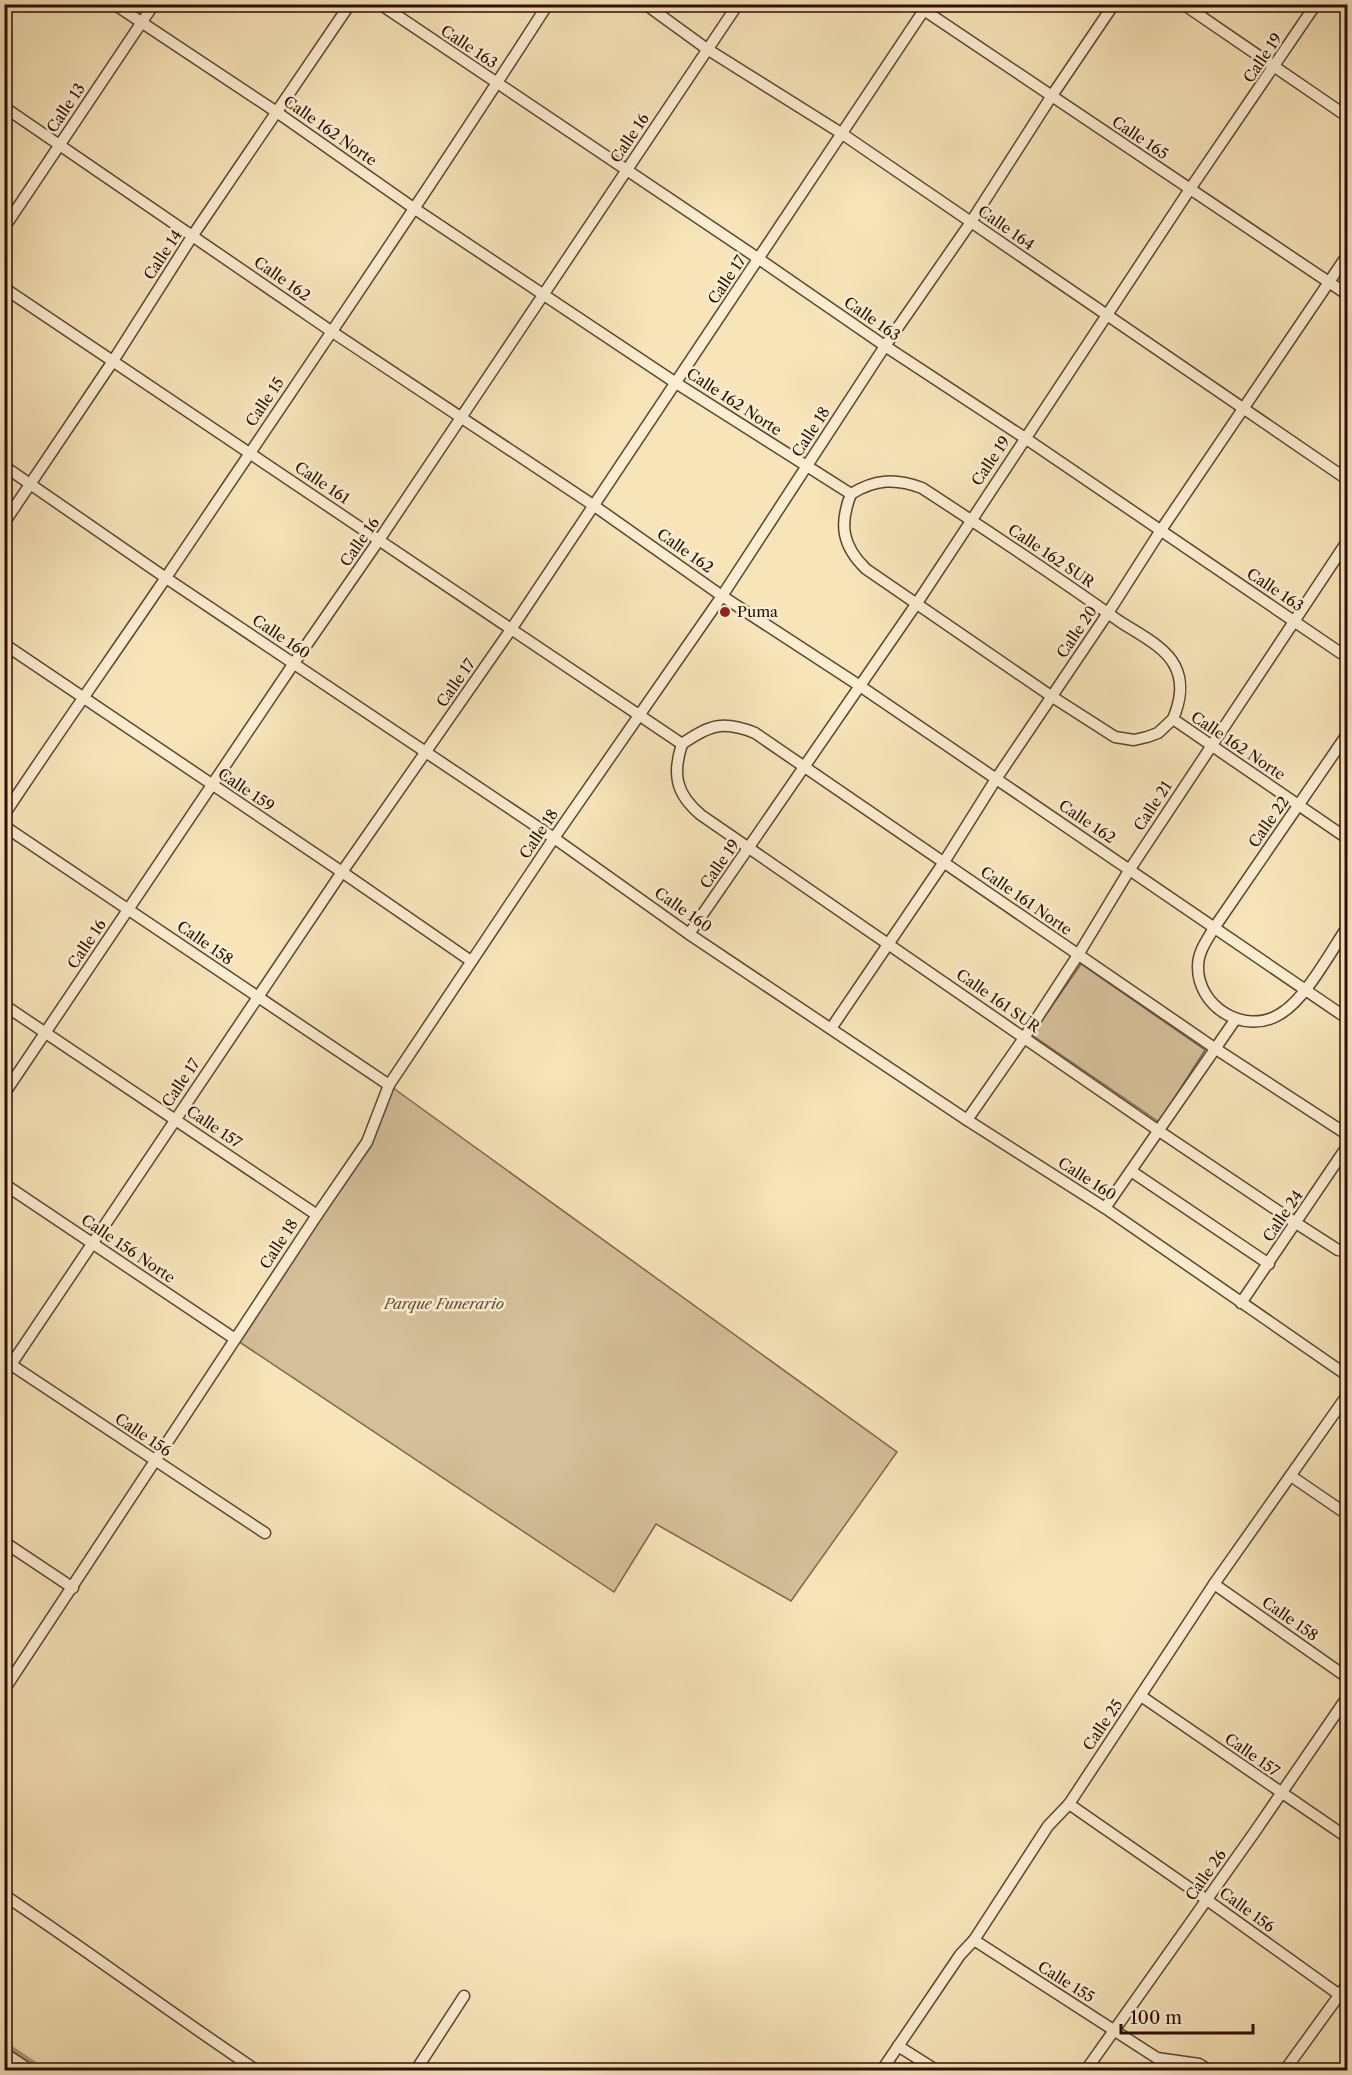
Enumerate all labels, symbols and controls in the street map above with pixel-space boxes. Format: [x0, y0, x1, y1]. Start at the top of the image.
street label: Calle 163 [437, 21, 501, 72]
street label: Calle 19 [1239, 29, 1286, 86]
street label: Calle 13 [42, 79, 89, 136]
street label: Calle 162 Norte [280, 91, 381, 170]
street label: Calle 16 [606, 109, 653, 166]
street label: Calle 165 [1108, 112, 1172, 163]
street label: Calle 164 [974, 201, 1038, 254]
street label: Calle 14 [139, 226, 186, 283]
street label: Calle 17 [703, 251, 750, 308]
street label: Calle 162 [250, 252, 314, 305]
street label: Calle 163 [841, 292, 904, 345]
street label: Calle 162 Norte [683, 364, 785, 439]
street label: Calle 15 [241, 374, 288, 430]
street label: Calle 18 [787, 403, 834, 460]
street label: Calle 19 [967, 432, 1014, 489]
street label: Calle 161 [291, 457, 354, 508]
street label: Calle 16 [336, 513, 384, 570]
street label: Calle 162 SUR [1005, 520, 1099, 592]
street label: Calle 162 [653, 524, 717, 577]
street label: Calle 163 [1243, 564, 1307, 615]
place label: Puma [737, 602, 778, 621]
street label: Calle 20 [1052, 602, 1101, 661]
marker: Puma [718, 605, 732, 619]
street label: Calle 160 [249, 610, 314, 663]
street label: Calle 17 [432, 654, 479, 710]
street label: Calle 162 Norte [1187, 707, 1289, 784]
street label: Calle 159 [214, 764, 278, 815]
street label: Calle 21 [1129, 777, 1176, 834]
street label: Calle 22 [1244, 792, 1293, 851]
street label: Calle 162 [1055, 796, 1119, 847]
street label: Calle 18 [515, 805, 562, 862]
street label: Calle 19 [696, 835, 743, 892]
street label: Calle 161 Norte [977, 862, 1076, 939]
street label: Calle 160 [651, 883, 716, 936]
street label: Calle 16 [63, 915, 110, 972]
street label: Calle 158 [174, 916, 237, 969]
street label: Calle 161 SUR [953, 965, 1045, 1037]
street label: Calle 17 [157, 1054, 204, 1111]
street label: Calle 157 [183, 1101, 246, 1152]
street label: Calle 160 [1055, 1153, 1120, 1204]
street label: Calle 24 [1258, 1186, 1307, 1245]
street label: Calle 156 Norte [78, 1210, 179, 1287]
street label: Calle 18 [255, 1215, 302, 1272]
park label: Parque Funerario [383, 1294, 504, 1313]
street label: Calle 156 [111, 1409, 175, 1460]
street label: Calle 158 [1259, 1592, 1322, 1645]
street label: Calle 25 [1079, 1696, 1127, 1754]
street label: Calle 157 [1221, 1729, 1284, 1781]
street label: Calle 26 [1181, 1845, 1230, 1904]
street label: Calle 156 [1216, 1883, 1279, 1936]
street label: Calle 155 [1034, 1957, 1098, 2006]
scale bar [1121, 1997, 1253, 2035]
text: 100 m [1130, 2007, 1182, 2029]

